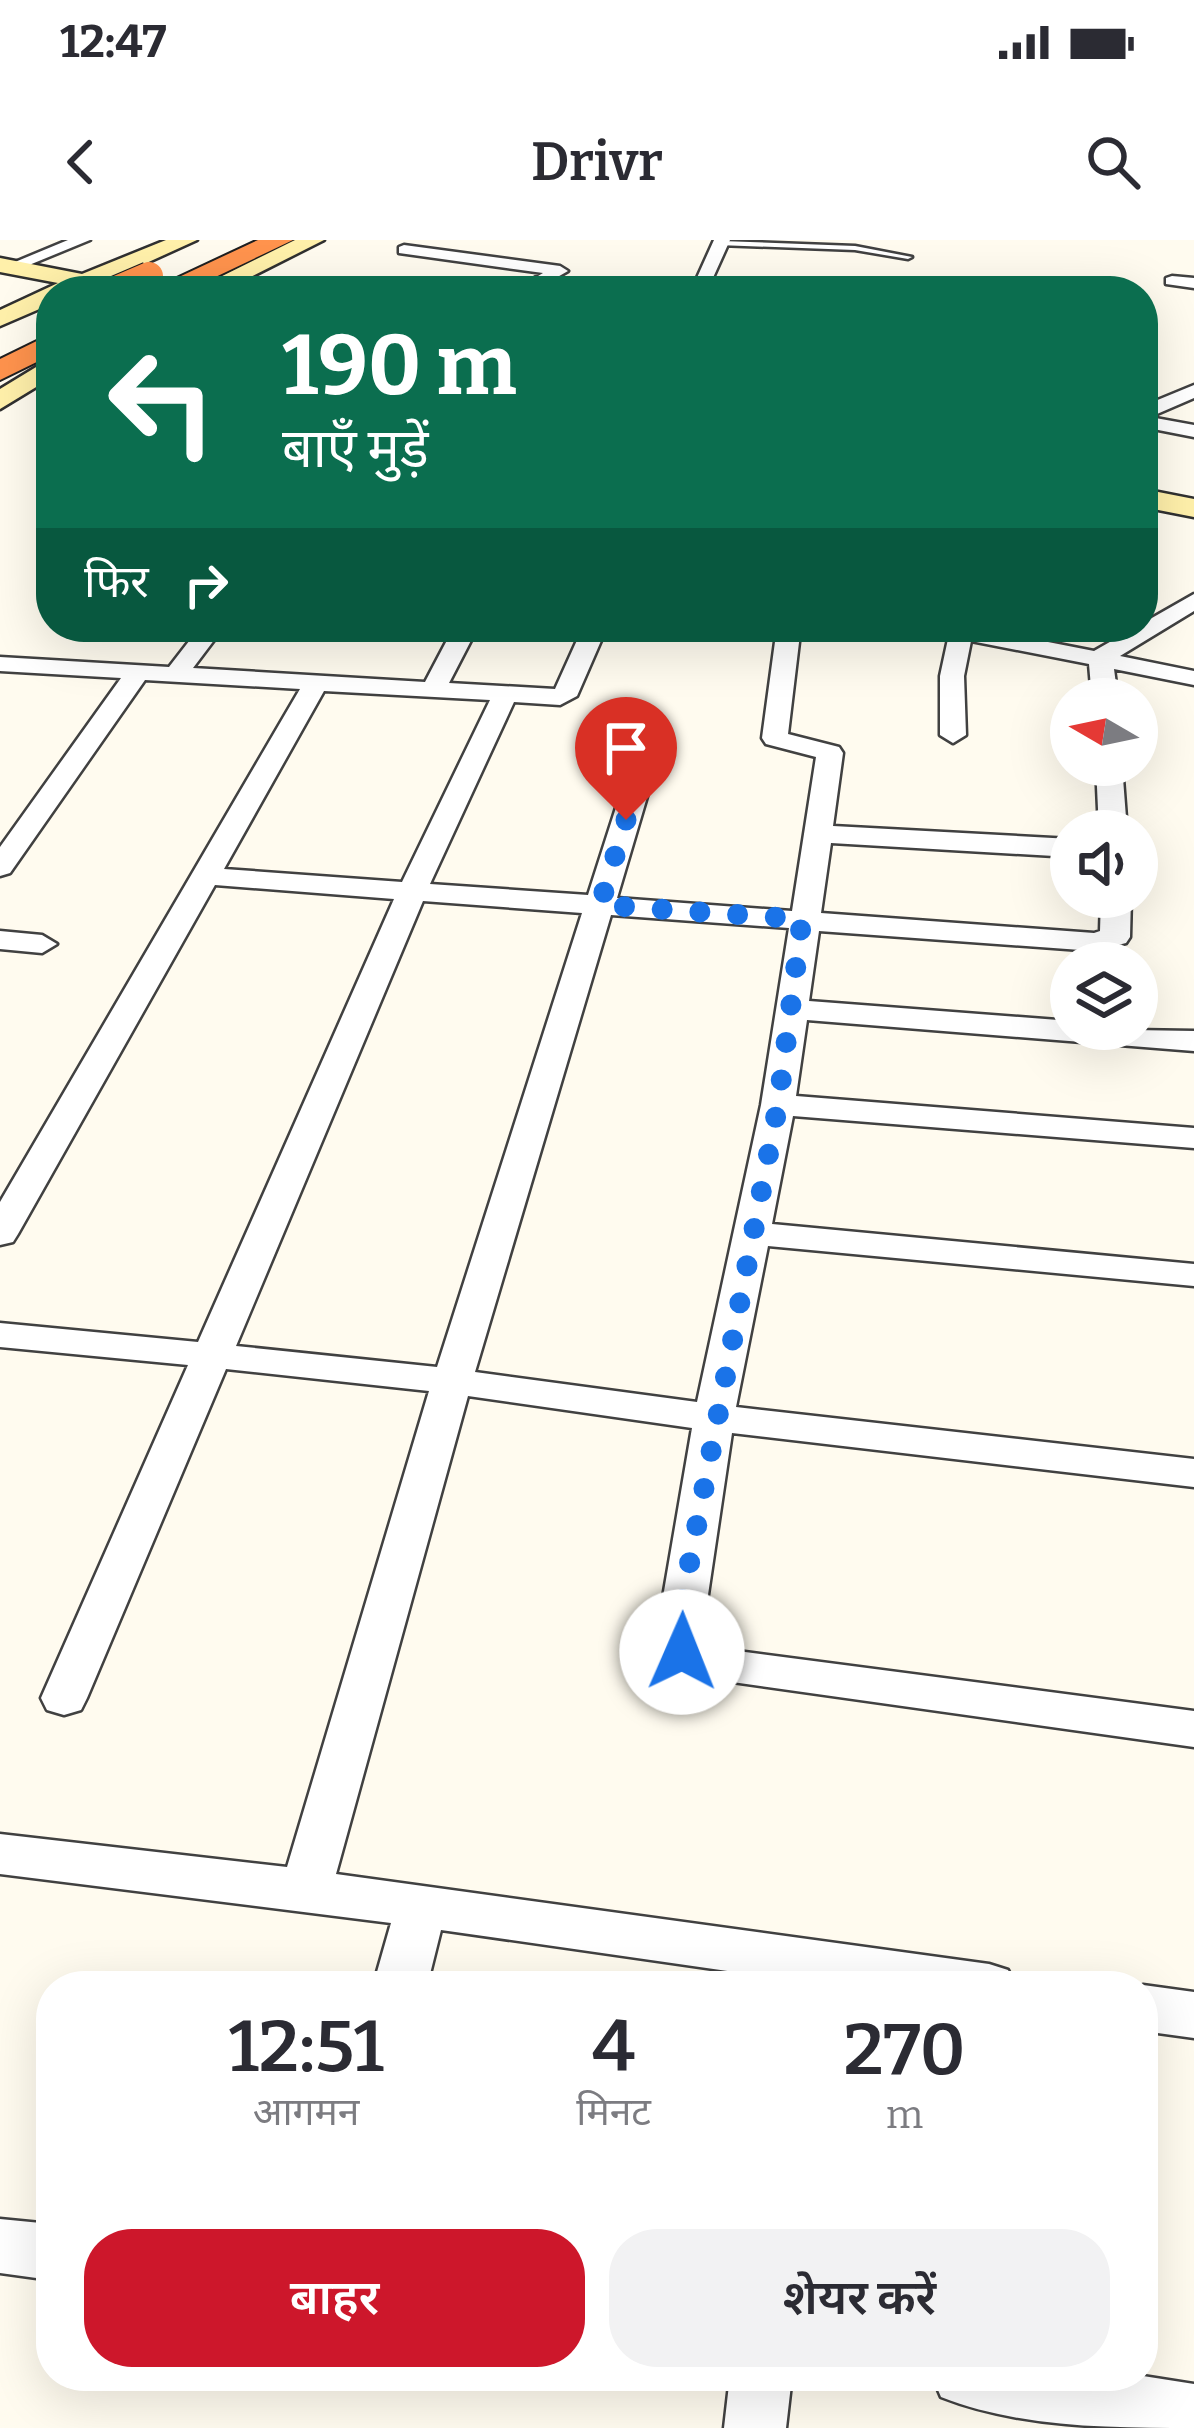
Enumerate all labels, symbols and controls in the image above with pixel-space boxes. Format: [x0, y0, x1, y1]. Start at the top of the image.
text: 12:47 [60, 15, 166, 69]
icon: back [48, 129, 114, 195]
icon: search [1080, 129, 1146, 195]
text: Drivr [531, 130, 663, 194]
text: 190 m [282, 315, 517, 416]
icon: left [84, 324, 240, 480]
text: बाएँ मुड़ें [282, 417, 429, 481]
icon: right [173, 552, 239, 618]
text: फिर [84, 555, 149, 609]
north arrow [1050, 678, 1158, 786]
map controls [1050, 678, 1158, 1050]
pin [575, 697, 677, 820]
icon: arrive [593, 715, 659, 781]
button: sound [1050, 810, 1158, 918]
button: layers [1050, 942, 1158, 1050]
position arrow [619, 1589, 745, 1715]
text: 12:51 [228, 2004, 384, 2090]
text: 4 [592, 2004, 635, 2090]
text: 270 [843, 2007, 966, 2093]
text: आगमन [253, 2089, 360, 2135]
text: मिनट [576, 2089, 651, 2135]
text: m [886, 2092, 923, 2138]
button: बाहर [84, 2229, 585, 2367]
button: शेयर करें [609, 2229, 1110, 2367]

